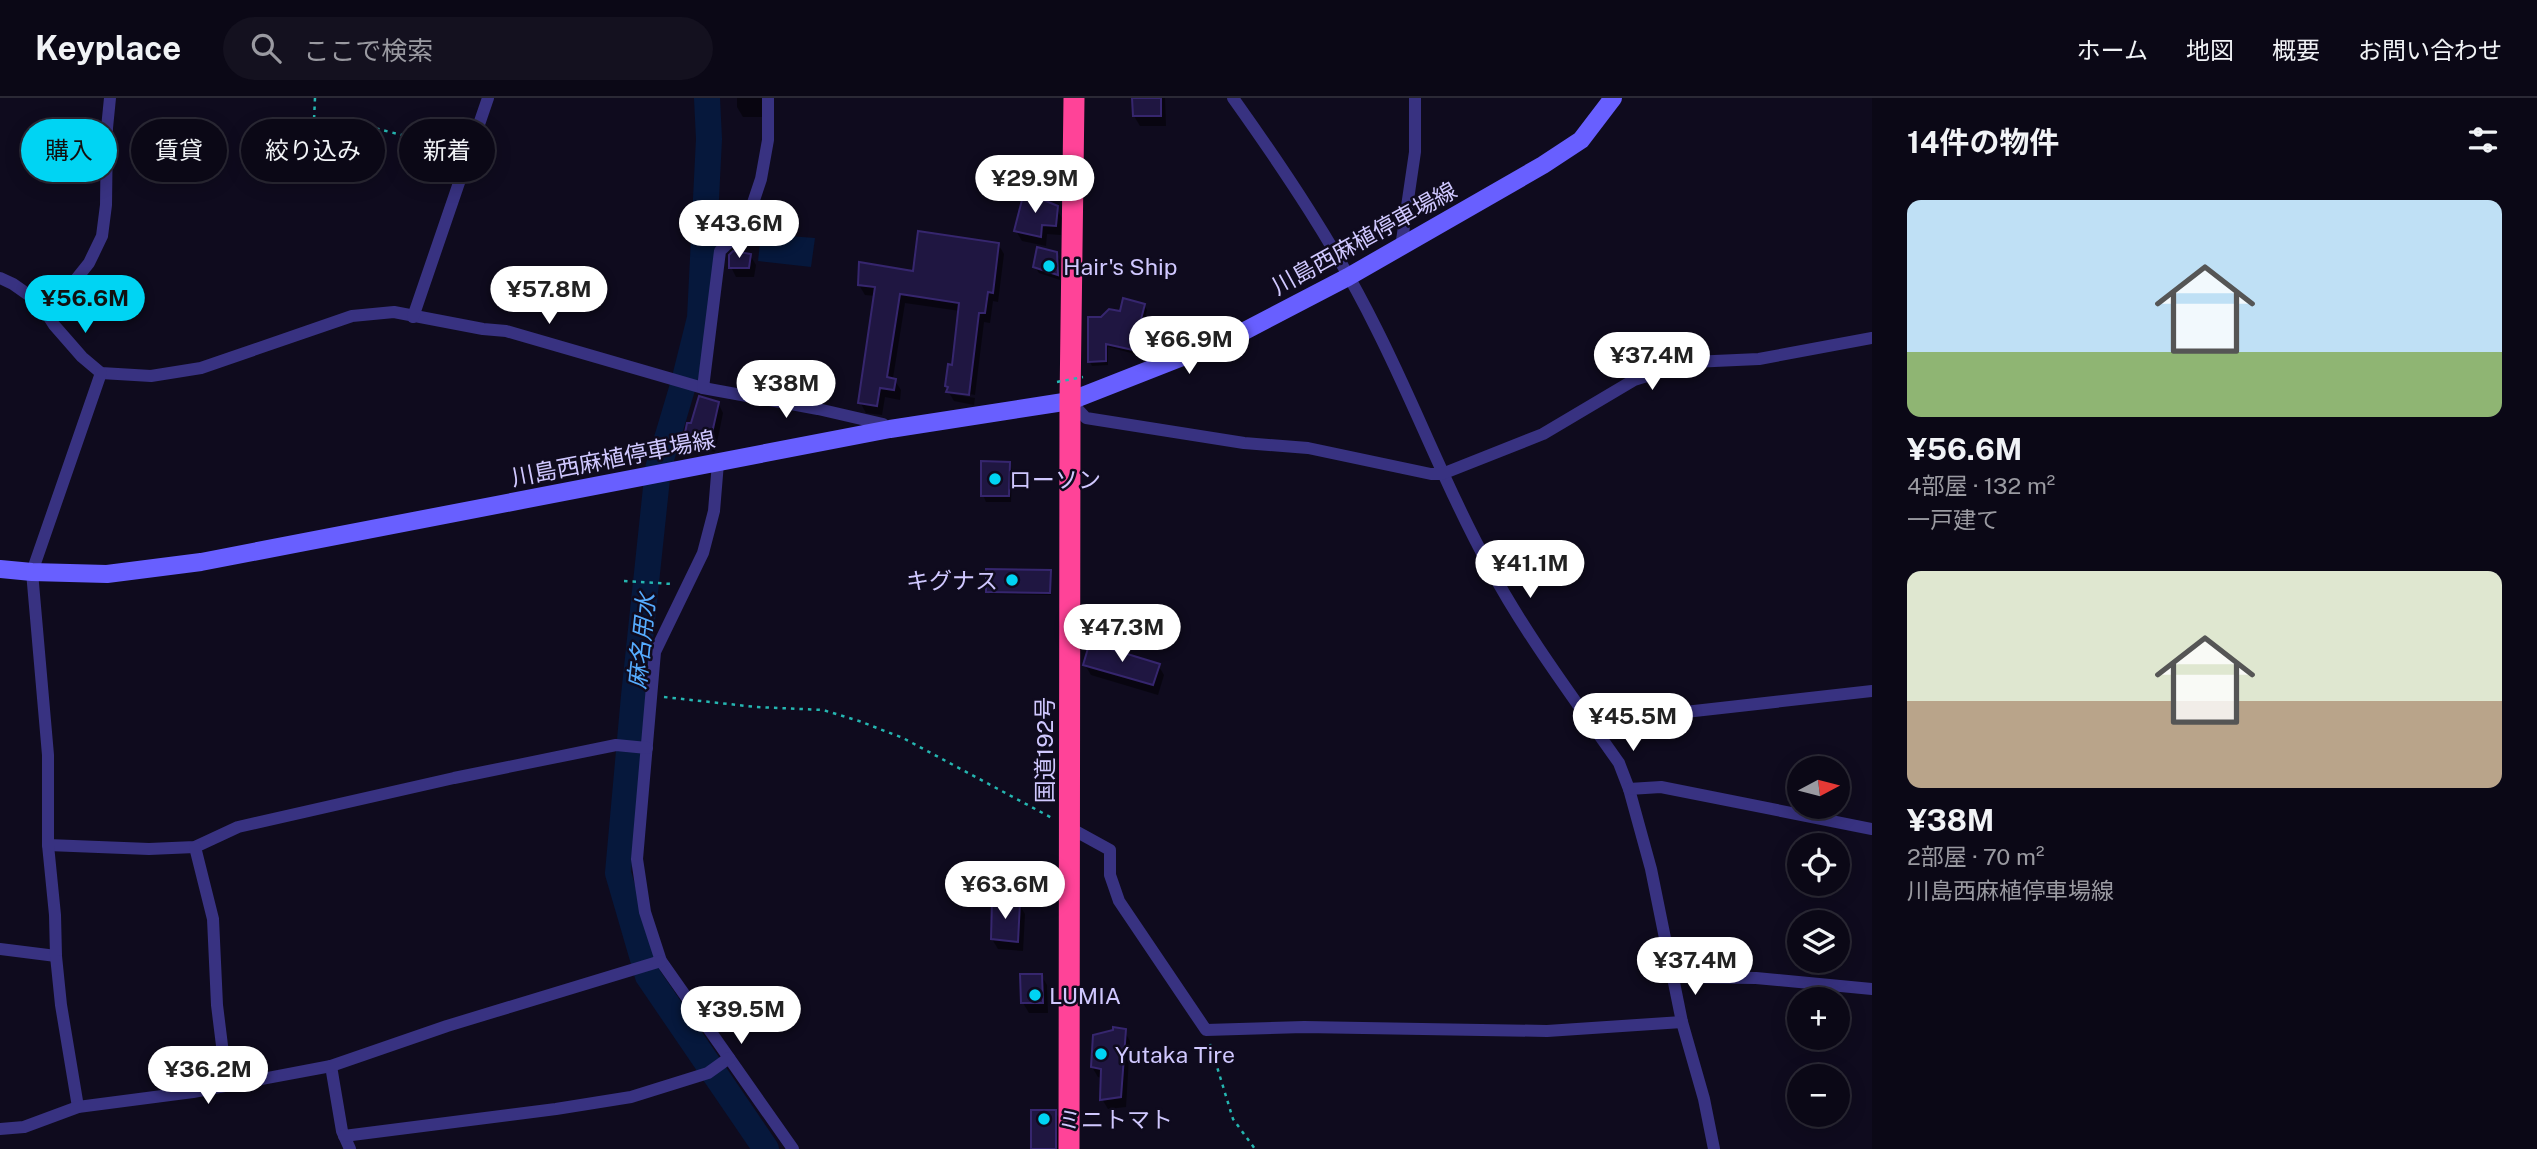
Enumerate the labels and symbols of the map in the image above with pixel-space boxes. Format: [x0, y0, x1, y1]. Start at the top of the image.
pin: ¥29.9M [978, 156, 1092, 215]
street label: 川島西麻植停車場線 [1267, 176, 1461, 300]
pin: ¥43.6M [682, 200, 796, 260]
place label: Hair's Ship [1063, 253, 1178, 280]
marker: Hair's Ship [1041, 258, 1057, 274]
pin: ¥57.8M [492, 266, 606, 326]
pin: ¥56.6M [28, 275, 142, 335]
pin: ¥66.9M [1132, 316, 1246, 376]
pin: ¥37.4M [1595, 332, 1709, 392]
pin: ¥38M [745, 360, 827, 420]
street label: 川島西麻植停車場線 [509, 425, 717, 491]
place label: ローソン [1009, 466, 1101, 493]
marker: ローソン [987, 471, 1003, 487]
pin: ¥41.1M [1473, 540, 1587, 600]
place label: キグナス [906, 567, 998, 594]
marker: キグナス [1004, 572, 1020, 588]
water label: 麻名用水 [622, 589, 660, 690]
pin: ¥47.3M [1065, 604, 1179, 664]
pin: ¥45.5M [1576, 694, 1690, 753]
street label: 国道192号 [1031, 697, 1058, 803]
north arrow [1787, 756, 1850, 819]
pin: ¥63.6M [948, 862, 1062, 921]
pin: ¥37.4M [1638, 937, 1752, 997]
place label: LUMIA [1049, 982, 1121, 1009]
pin: ¥39.5M [684, 986, 798, 1046]
marker: LUMIA [1027, 987, 1043, 1003]
place label: Yutaka Tire [1115, 1041, 1235, 1068]
pin: ¥36.2M [151, 1046, 265, 1106]
marker: Yutaka Tire [1093, 1046, 1109, 1062]
place label: ミニトマト [1058, 1106, 1173, 1133]
marker: ミニトマト [1036, 1111, 1052, 1127]

